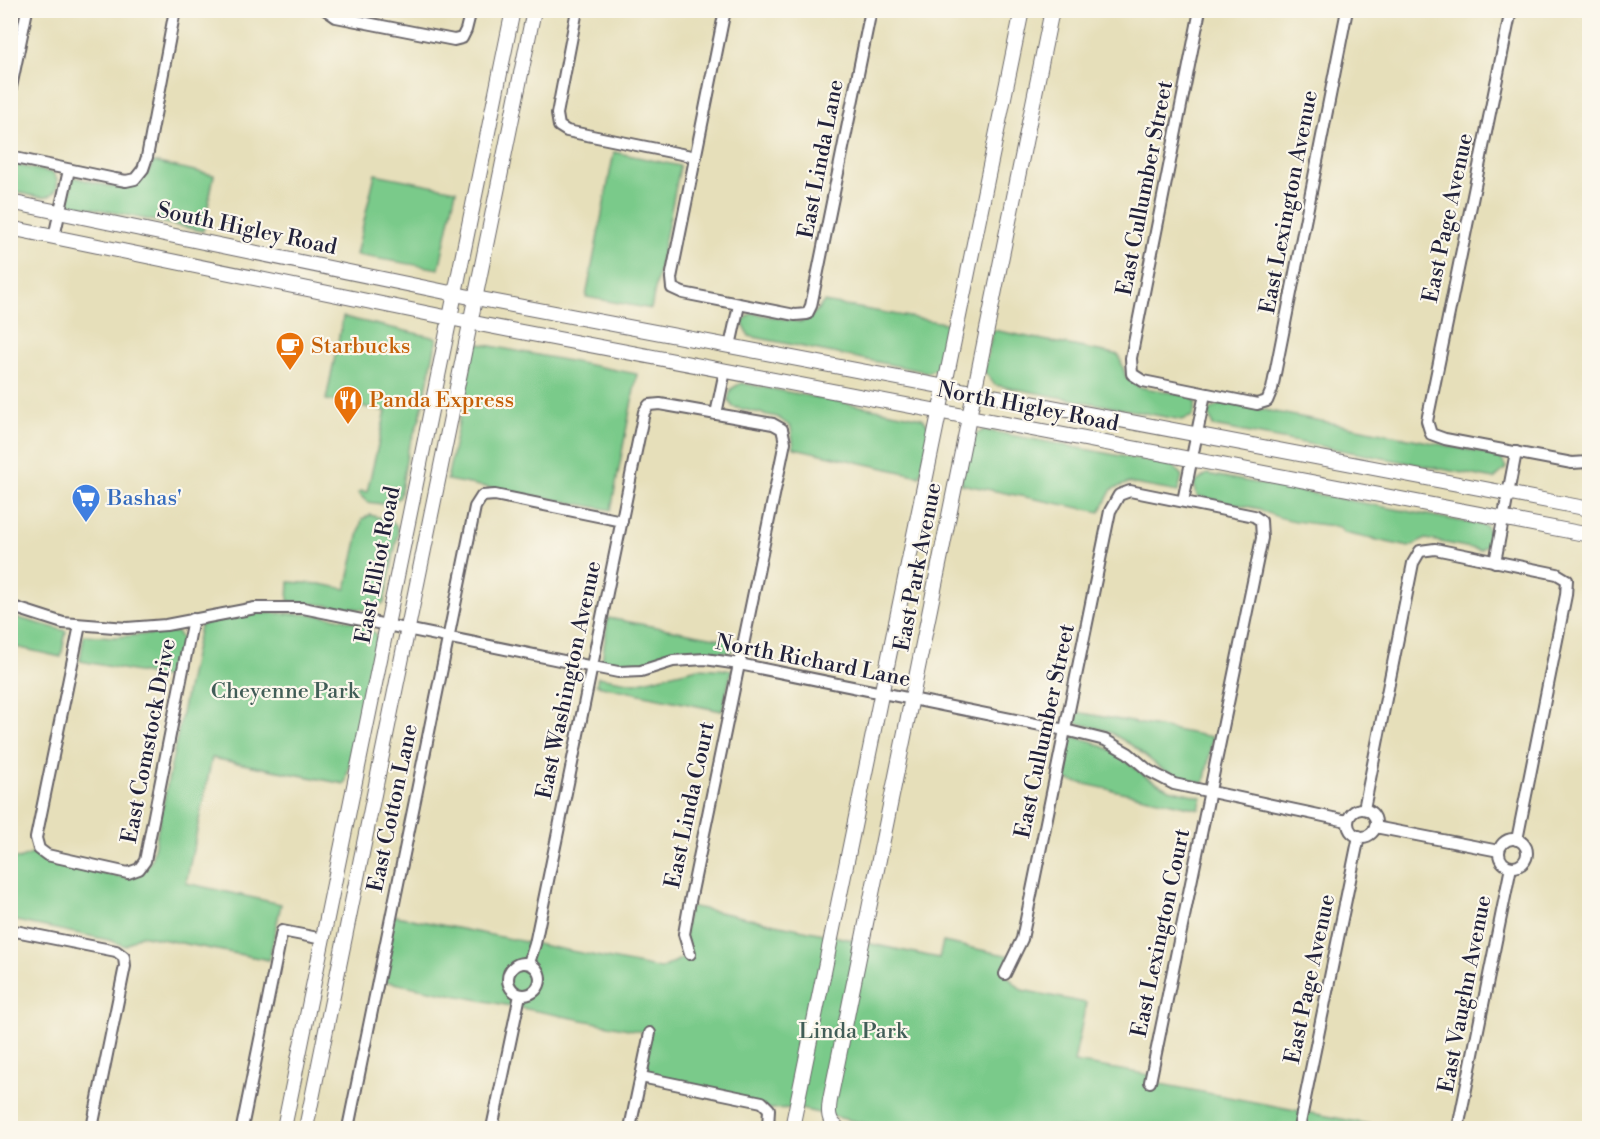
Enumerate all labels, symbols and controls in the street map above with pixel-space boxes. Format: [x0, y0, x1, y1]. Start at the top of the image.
street label: East Linda Lane [792, 77, 850, 241]
street label: East Cullumber Street [1111, 78, 1179, 298]
street label: East Lexington Avenue [1254, 88, 1324, 316]
street label: East Page Avenue [1417, 131, 1479, 305]
street label: South Higley Road [155, 197, 340, 261]
cafe icon: Starbucks [274, 330, 306, 372]
place label: Starbucks [311, 333, 410, 360]
street label: North Higley Road [935, 376, 1122, 438]
restaurant icon: Panda Express [332, 384, 364, 426]
place label: Panda Express [369, 387, 514, 414]
street label: East Park Avenue [888, 480, 948, 654]
supermarket icon: Bashas' [70, 482, 102, 524]
street label: East Elliot Road [350, 484, 407, 646]
place label: Bashas' [106, 485, 182, 512]
street label: East Washington Avenue [531, 558, 607, 802]
street label: East Cullumber Street [1009, 621, 1081, 841]
street label: North Richard Lane [713, 629, 913, 693]
street label: East Comstock Drive [116, 636, 182, 846]
park label: Cheyenne Park [211, 678, 361, 705]
street label: East Linda Court [659, 719, 721, 891]
street label: East Cotton Lane [362, 722, 424, 894]
street label: East Lexington Court [1126, 826, 1196, 1040]
street label: East Page Avenue [1279, 892, 1341, 1066]
street label: East Vaughn Avenue [1433, 893, 1497, 1095]
park label: Linda Park [799, 1018, 909, 1045]

